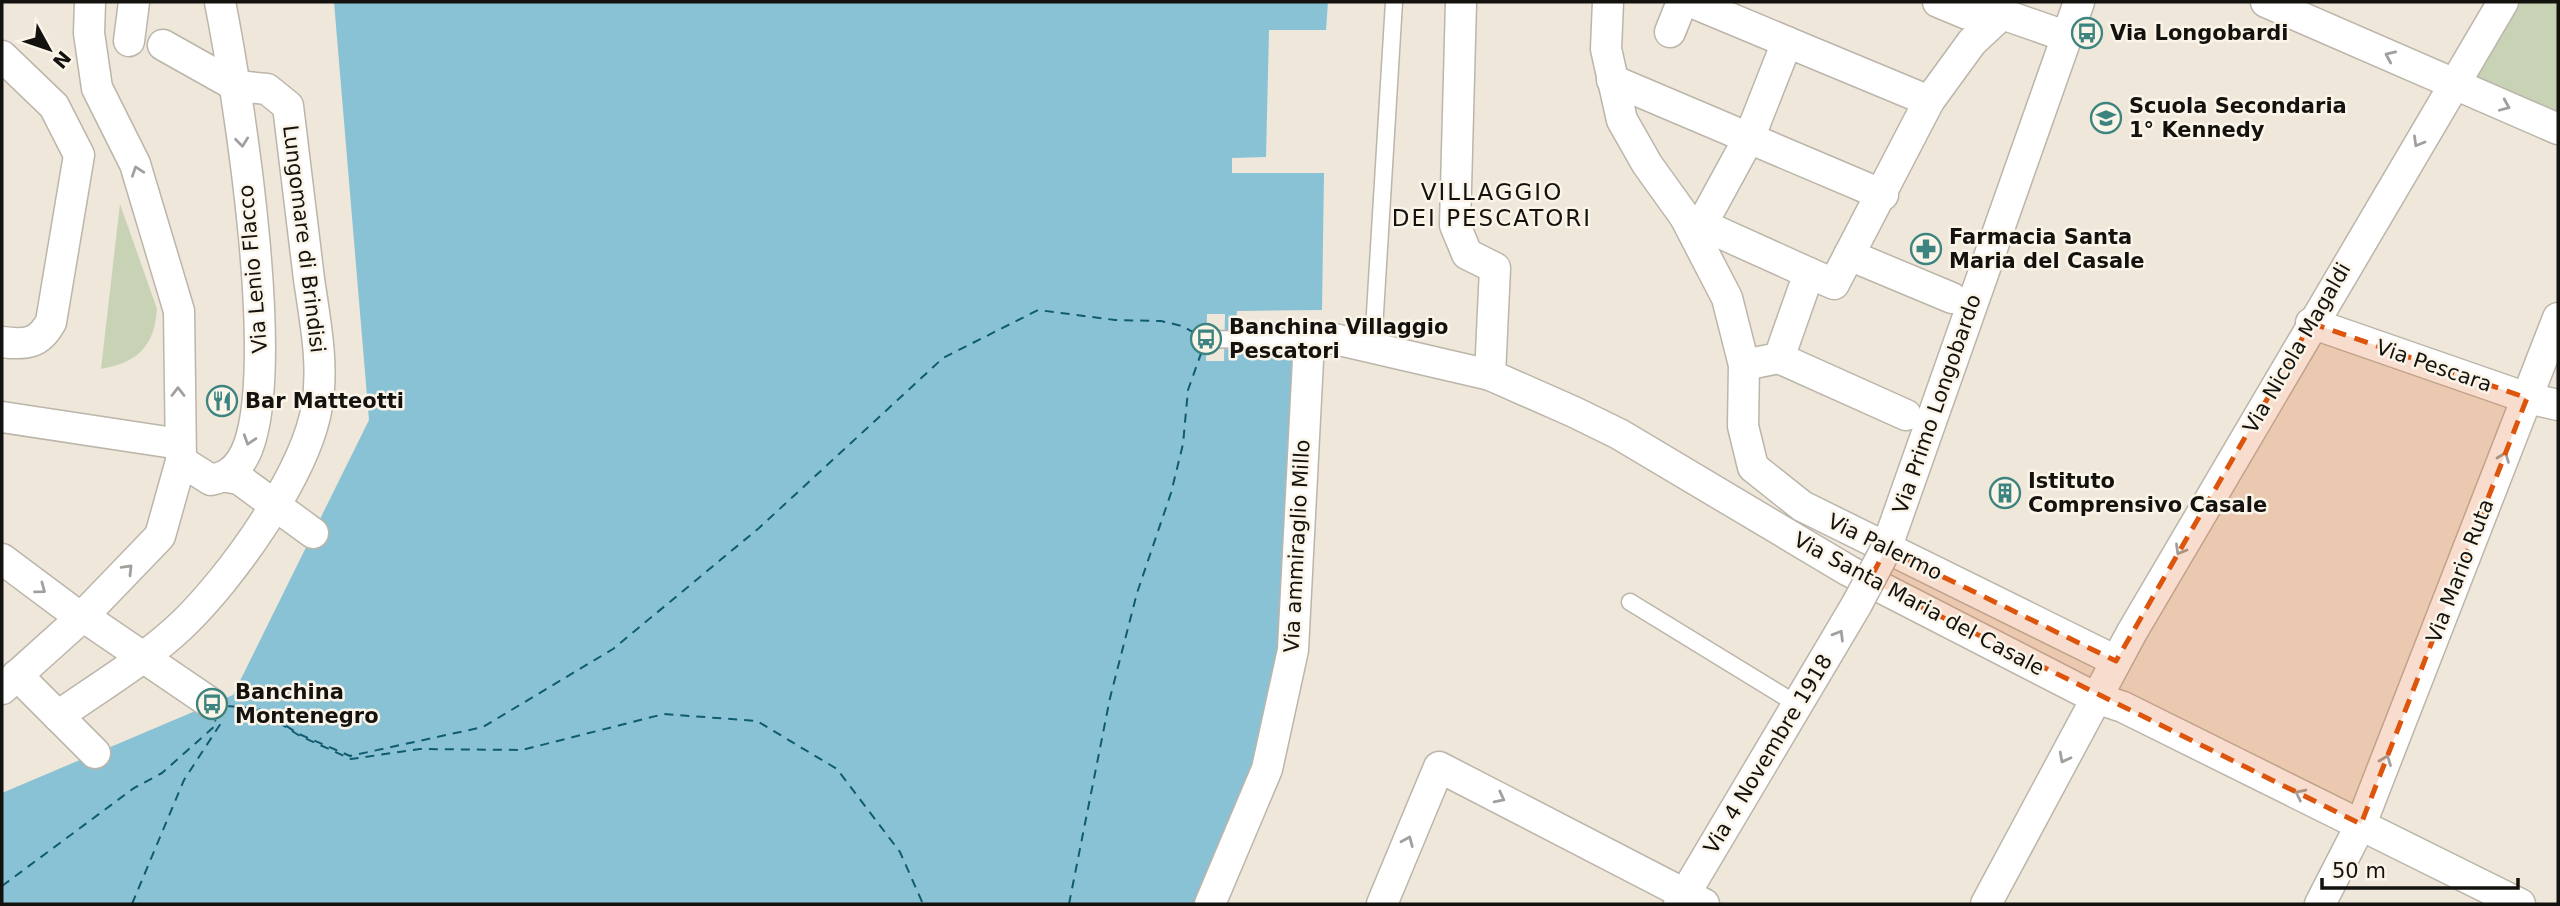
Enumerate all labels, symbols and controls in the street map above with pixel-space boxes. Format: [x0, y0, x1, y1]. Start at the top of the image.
north arrow [14, 14, 84, 84]
bus stop icon: Via Longobardi [2070, 16, 2104, 50]
place label: Via Longobardi [2110, 21, 2289, 45]
text: N [48, 47, 76, 73]
one-way arrow [2385, 50, 2397, 64]
place label: Scuola Secondaria 1° Kennedy [2129, 94, 2347, 142]
one-way arrow [2498, 98, 2511, 112]
school or university icon: Scuola Secondaria 1° Kennedy [2089, 101, 2123, 135]
street label: Lungomare di Brindisi [278, 124, 330, 354]
one-way arrow [2413, 135, 2426, 148]
one-way arrow [235, 136, 250, 147]
one-way arrow [131, 166, 145, 178]
district label: VILLAGGIO DEI PESCATORI [1392, 179, 1592, 231]
street label: Via Lenio Flacco [234, 184, 272, 354]
place label: Farmacia Santa Maria del Casale [1949, 225, 2145, 273]
pharmacy icon: Farmacia Santa Maria del Casale [1909, 232, 1943, 266]
street label: Via Nicola Magaldi [2238, 259, 2356, 437]
street label: Via Primo Longobardo [1888, 291, 1986, 517]
place label: Banchina Villaggio Pescatori [1229, 315, 1449, 363]
bus stop icon: Banchina Villaggio Pescatori [1189, 322, 1223, 356]
street label: Via Pescara [2373, 335, 2495, 397]
restaurant icon: Bar Matteotti [205, 384, 239, 418]
one-way arrow [170, 387, 186, 397]
place label: Bar Matteotti [245, 389, 404, 413]
one-way arrow [243, 434, 257, 446]
street label: Via ammiraglio Millo [1279, 439, 1315, 653]
one-way arrow [2495, 451, 2509, 463]
place label: Istituto Comprensivo Casale [2028, 469, 2267, 517]
building icon: Istituto Comprensivo Casale [1988, 476, 2022, 510]
street label: Via Mario Ruta [2422, 496, 2498, 646]
street label: Via Palermo [1824, 509, 1946, 585]
street label: Via Santa Maria del Casale [1790, 528, 2048, 680]
one-way arrow [2175, 543, 2188, 556]
one-way arrow [119, 564, 132, 577]
one-way arrow [33, 580, 46, 593]
one-way arrow [1830, 629, 1843, 642]
street label: Via 4 Novembre 1918 [1699, 650, 1837, 858]
place label: Banchina Montenegro [235, 680, 379, 728]
bus stop icon: Banchina Montenegro [195, 687, 229, 721]
one-way arrow [2058, 751, 2072, 763]
one-way arrow [2378, 755, 2392, 767]
one-way arrow [2295, 788, 2307, 802]
one-way arrow [1493, 790, 1505, 803]
one-way arrow [1400, 836, 1414, 849]
scale bar [2322, 846, 2518, 890]
text: 50 m [2332, 859, 2386, 883]

